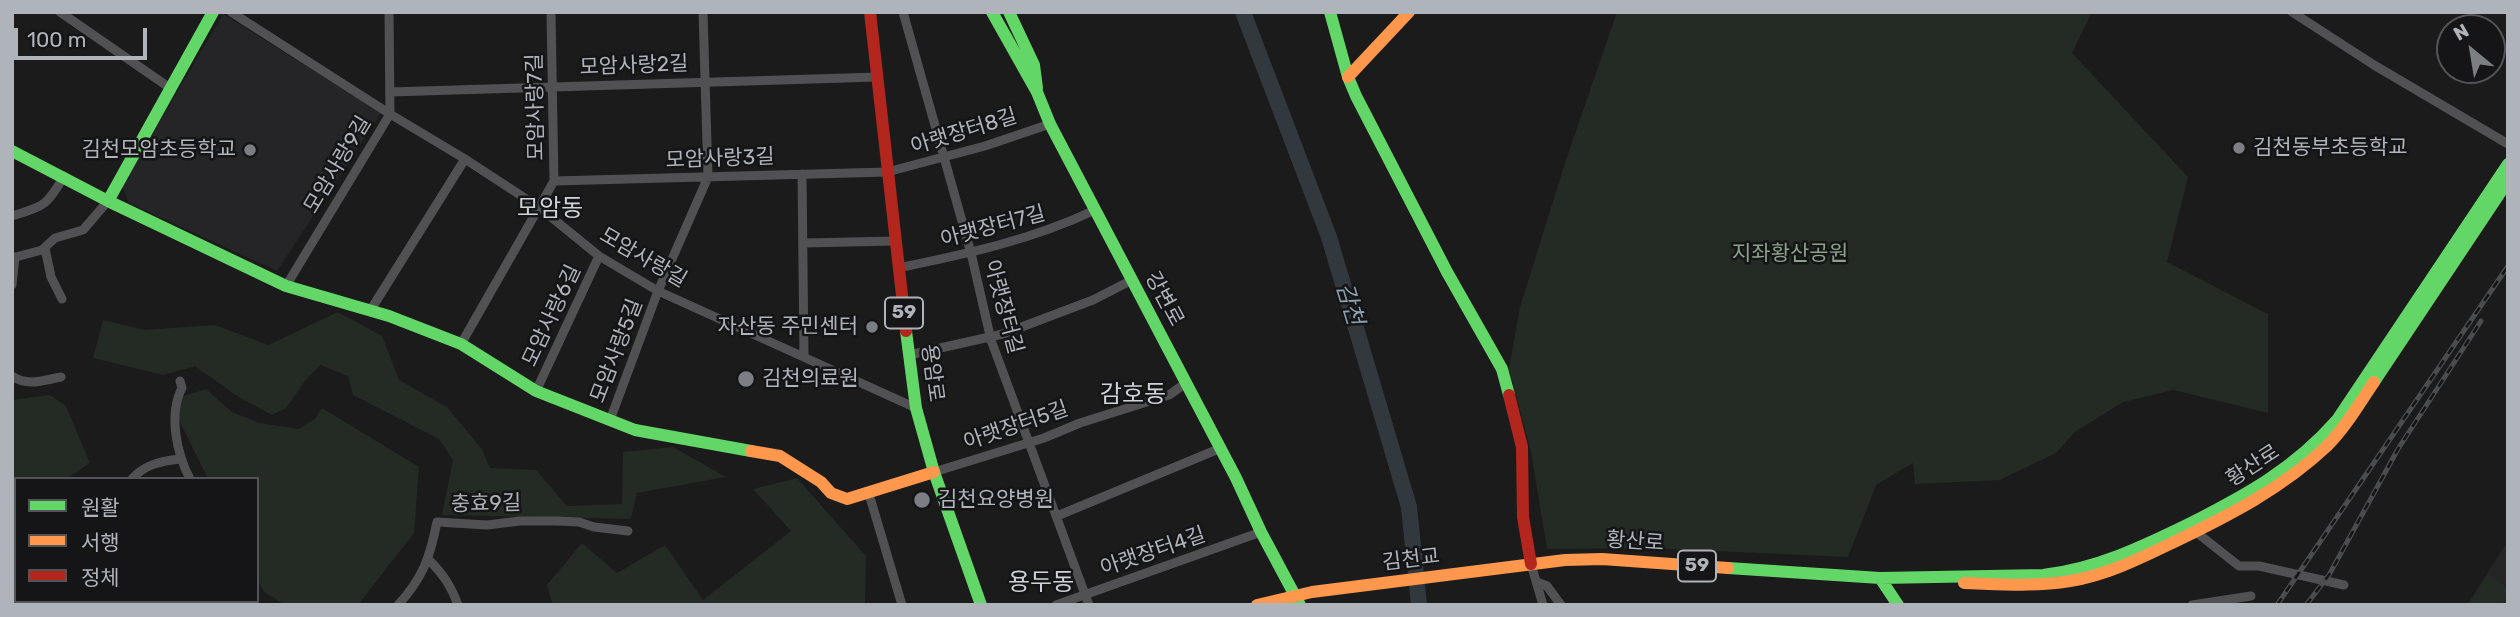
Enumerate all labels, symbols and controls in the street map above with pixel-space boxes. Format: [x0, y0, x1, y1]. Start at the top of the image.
scale bar [18, 14, 150, 58]
north arrow [2436, 14, 2506, 84]
text: N [2450, 19, 2473, 45]
text: 100 m [27, 27, 86, 52]
street label: 모암사랑2길 [579, 52, 689, 80]
street label: 모암사랑7길 [522, 53, 550, 161]
street label: 아랫장터8길 [908, 104, 1020, 160]
street label: 모암사랑9길 [299, 112, 377, 218]
place label: 김천동부초등학교 [2253, 135, 2408, 161]
place label: 김천모암초등학교 [81, 137, 236, 163]
marker: 김천동부초등학교 [2231, 140, 2247, 156]
marker: 김천모암초등학교 [242, 142, 258, 158]
street label: 모암사랑3길 [665, 145, 775, 173]
district label: 모암동 [517, 195, 583, 223]
street label: 아랫장터7길 [938, 201, 1048, 253]
street label: 모암사랑길 [595, 223, 691, 293]
park label: 지좌황산공원 [1732, 241, 1848, 267]
street label: 아랫장터길 [978, 257, 1028, 357]
street label: 모암사랑6길 [517, 261, 587, 371]
street label: 강변로 [1139, 267, 1189, 331]
water label: 감천 [1330, 280, 1368, 328]
street label: 모암사랑5길 [586, 296, 648, 406]
road number: 59 [885, 298, 923, 328]
place label: 자산동 주민센터 [718, 314, 858, 340]
marker: 자산동 주민센터 [864, 319, 880, 335]
street label: 용암로 [915, 343, 949, 403]
place label: 김천의료원 [762, 366, 859, 392]
marker: 김천의료원 [736, 369, 756, 389]
district label: 감호동 [1100, 381, 1166, 409]
street label: 아랫장터5길 [960, 396, 1072, 456]
street label: 황산로 [2222, 440, 2284, 492]
legend [14, 477, 259, 603]
place label: 김천요양병원 [938, 487, 1054, 513]
marker: 김천요양병원 [912, 490, 932, 510]
street label: 충효9길 [451, 491, 521, 517]
text: 원활 [81, 495, 120, 520]
street label: 아랫장터4길 [1097, 522, 1209, 582]
street label: 황산로 [1605, 527, 1665, 557]
text: 서행 [81, 530, 120, 555]
street label: 김천교 [1381, 544, 1441, 576]
road number: 59 [1678, 551, 1716, 582]
text: 정체 [81, 565, 120, 590]
district label: 용두동 [1008, 569, 1074, 597]

